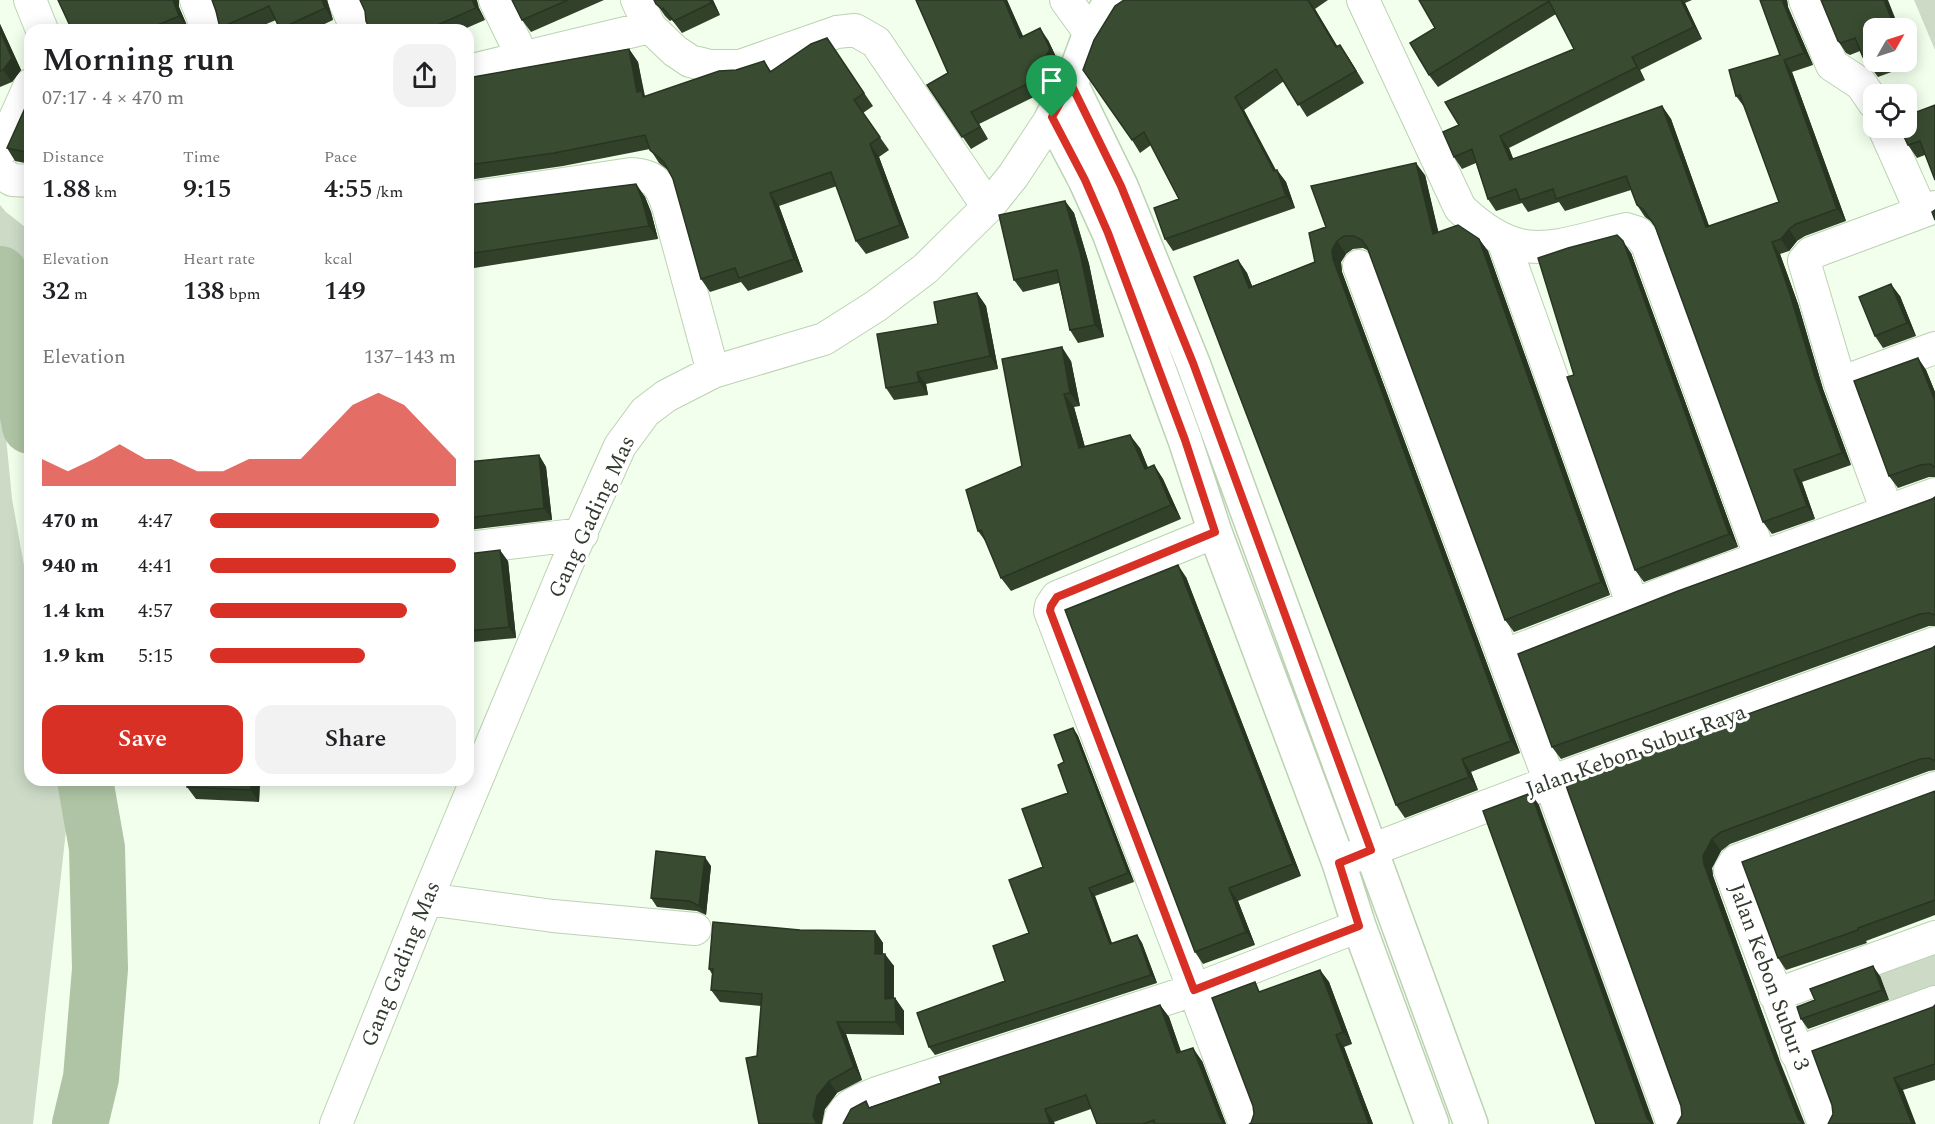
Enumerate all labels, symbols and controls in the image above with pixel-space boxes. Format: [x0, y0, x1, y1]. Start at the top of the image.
north arrow [1863, 18, 1917, 72]
map controls [1863, 18, 1917, 138]
text: Morning run [42, 35, 235, 85]
button: share [393, 44, 456, 107]
pin [1026, 55, 1077, 117]
icon: arrive [1035, 64, 1068, 97]
text: 07:17 · 4 × 470 m [42, 83, 184, 113]
button: locate [1863, 84, 1917, 138]
text: Distance [42, 145, 104, 169]
text: Time [183, 145, 220, 169]
text: Pace [324, 145, 357, 169]
text: 1.88 [42, 169, 91, 209]
text: 9:15 [183, 169, 232, 209]
text: 4:55 [324, 169, 373, 209]
text: km [91, 180, 117, 204]
text: /km [373, 180, 403, 204]
text: Elevation [42, 247, 109, 271]
text: Heart rate [183, 247, 255, 271]
text: kcal [324, 247, 353, 271]
text: 32 [42, 271, 70, 311]
text: 138 [183, 271, 225, 311]
text: 149 [324, 271, 366, 311]
text: m [70, 282, 88, 306]
text: bpm [225, 282, 261, 306]
text: Elevation [42, 342, 126, 372]
text: 137–143 m [364, 342, 456, 372]
street label: Gang Gading Mas [540, 430, 644, 604]
text: 470 m [42, 506, 99, 536]
text: 4:47 [138, 506, 173, 536]
text: 940 m [42, 551, 99, 581]
text: 4:41 [138, 551, 173, 581]
text: 1.4 km [42, 596, 105, 626]
text: 4:57 [138, 596, 173, 626]
text: 1.9 km [42, 641, 105, 671]
text: 5:15 [138, 641, 173, 671]
street label: Jalan Kebon Subur Raya [1521, 696, 1751, 806]
button: Save [42, 705, 243, 774]
button: Share [255, 705, 456, 774]
street label: Gang Gading Mas [353, 876, 449, 1052]
street label: Jalan Kebon Subur 3 [1720, 879, 1818, 1075]

